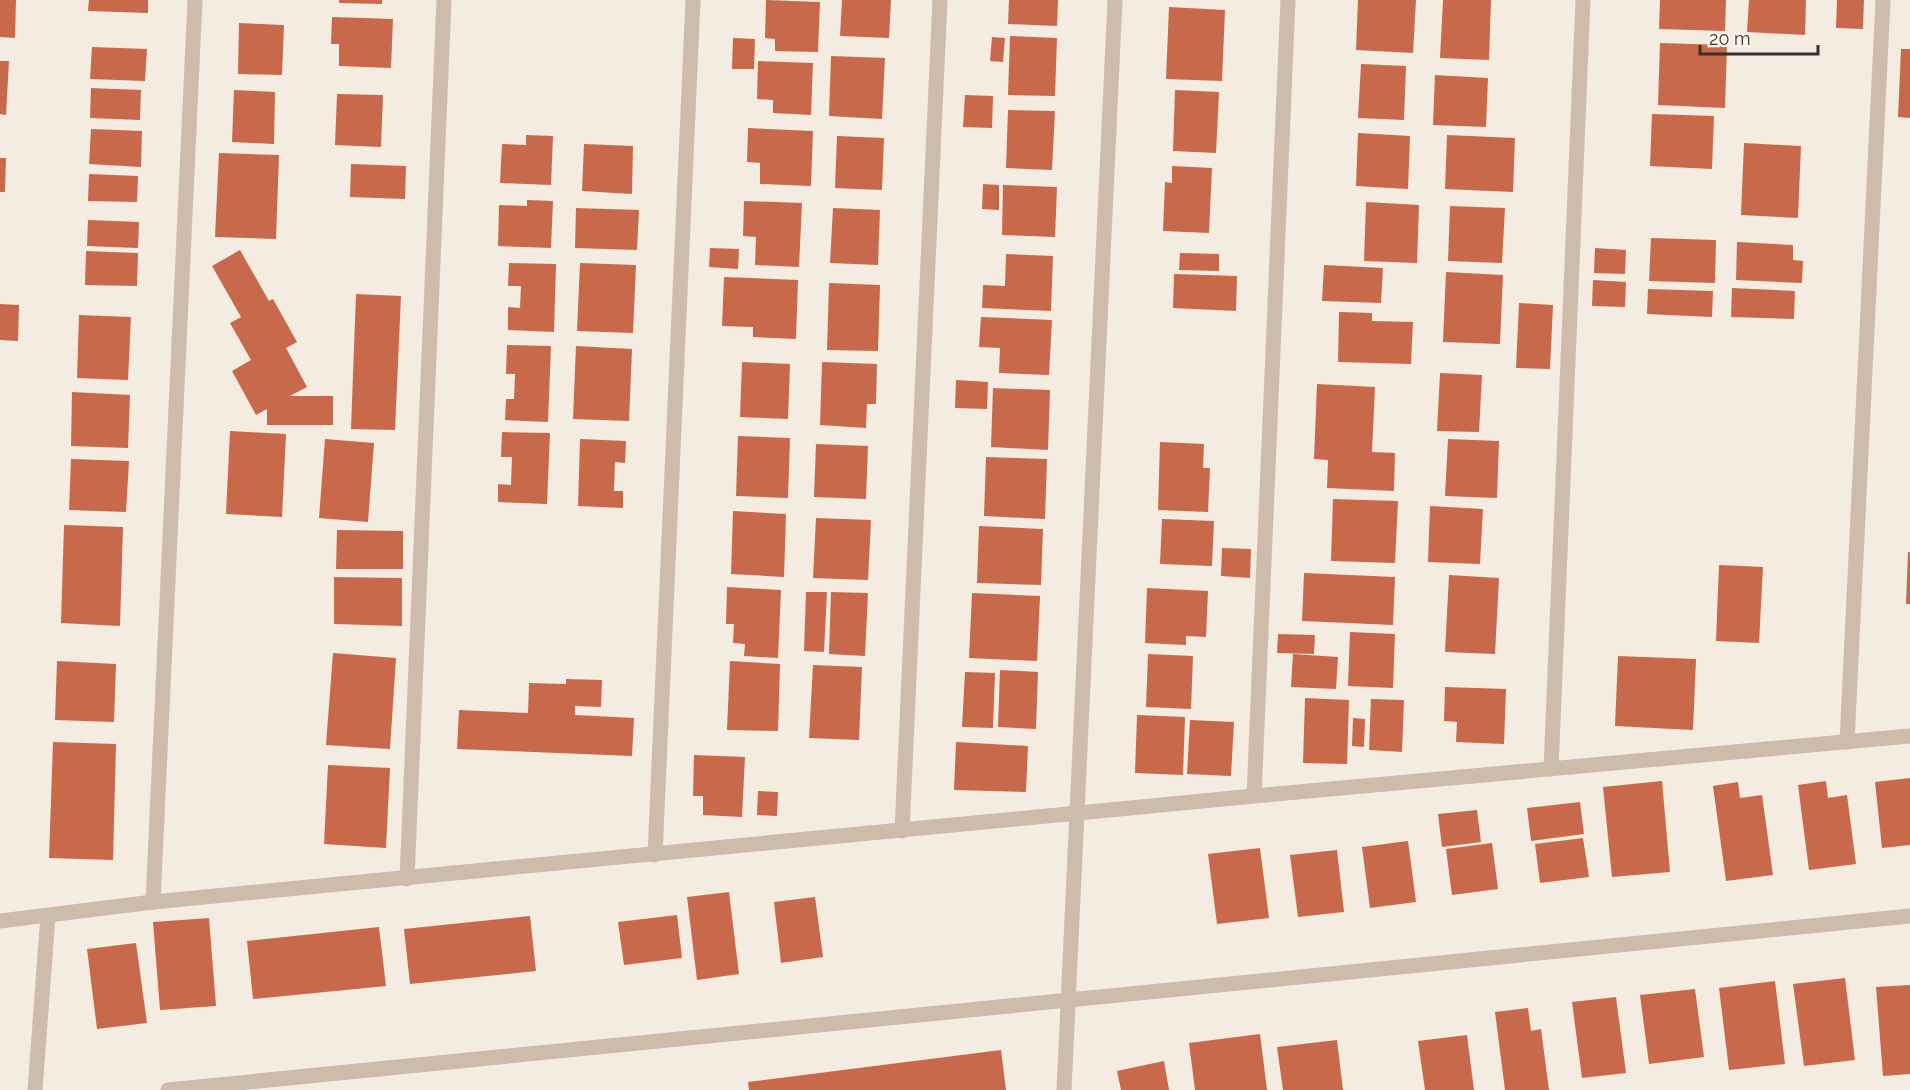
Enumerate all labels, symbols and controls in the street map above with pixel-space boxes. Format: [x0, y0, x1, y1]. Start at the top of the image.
scale bar [1700, 18, 1818, 56]
text: 20 m [1709, 28, 1751, 49]

